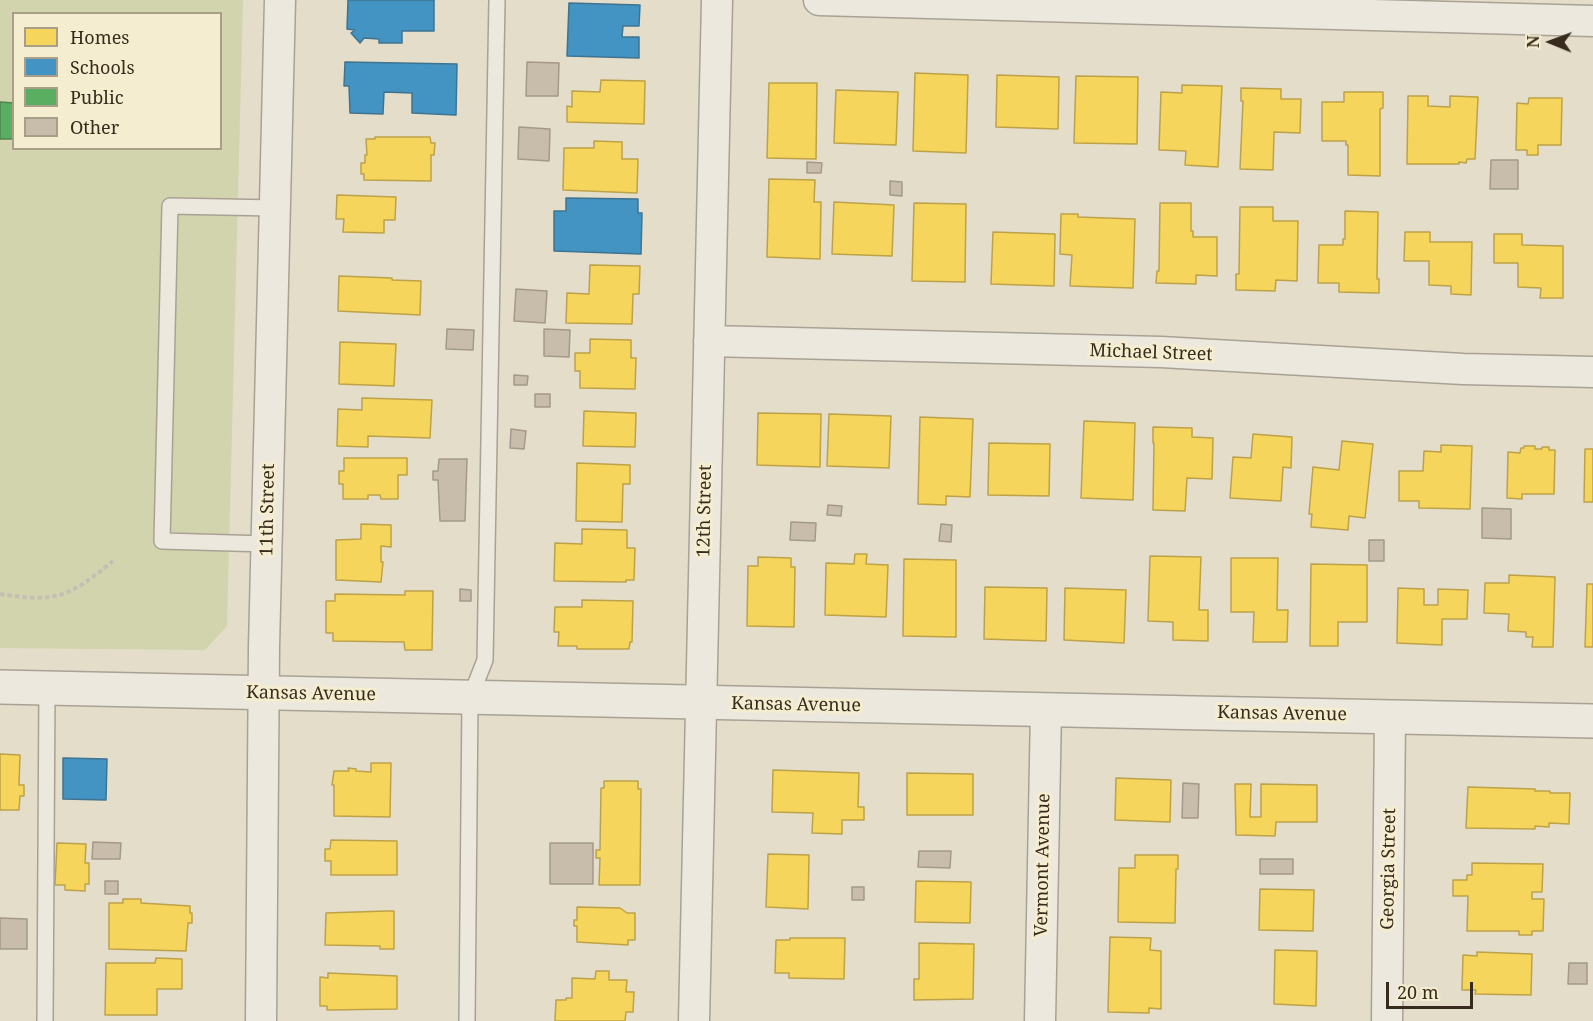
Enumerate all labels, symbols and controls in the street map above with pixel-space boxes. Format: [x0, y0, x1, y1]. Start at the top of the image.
legend [12, 12, 222, 150]
north arrow [1521, 12, 1581, 72]
text: Homes [70, 25, 129, 49]
text: N [1522, 35, 1544, 48]
text: Schools [70, 55, 135, 79]
text: Public [70, 85, 124, 109]
text: Other [70, 115, 119, 139]
street label: Michael Street [1089, 340, 1213, 366]
street label: 11th Street [256, 463, 280, 557]
street label: 12th Street [693, 464, 717, 558]
street label: Kansas Avenue [246, 682, 376, 706]
street label: Kansas Avenue [731, 693, 861, 717]
street label: Kansas Avenue [1217, 702, 1347, 726]
street label: Vermont Avenue [1031, 793, 1055, 937]
street label: Georgia Street [1377, 808, 1401, 930]
scale bar [1389, 970, 1476, 1008]
text: 20 m [1397, 980, 1439, 1004]

